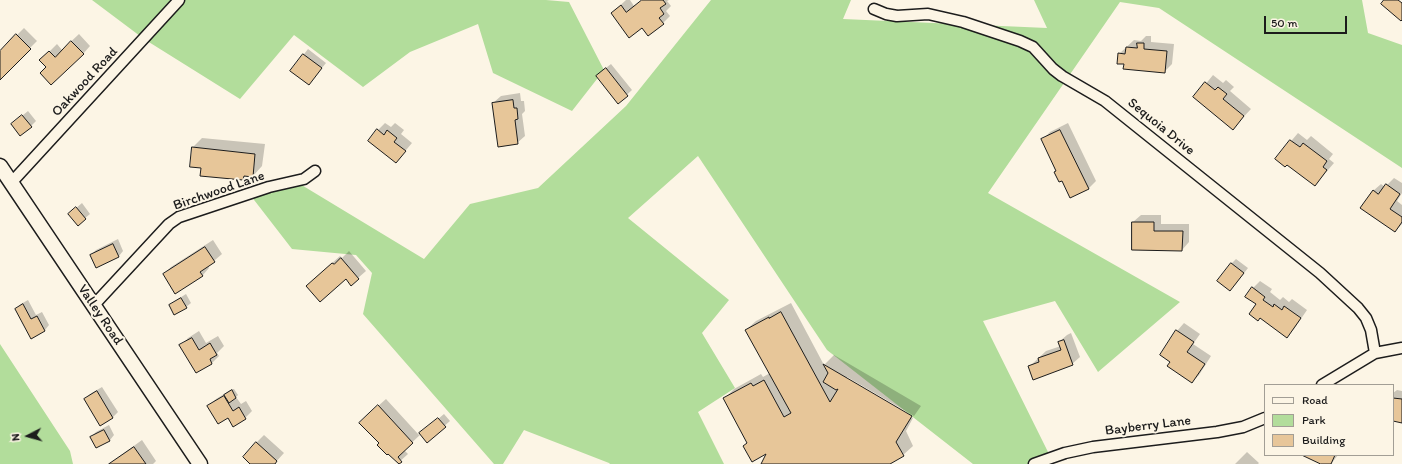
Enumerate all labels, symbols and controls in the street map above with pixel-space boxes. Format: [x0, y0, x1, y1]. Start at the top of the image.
scale bar [1266, 8, 1349, 34]
text: 50 m [1271, 16, 1297, 30]
street label: Oakwood Road [48, 44, 122, 120]
street label: Sequoia Drive [1124, 95, 1198, 159]
street label: Birchwood Lane [171, 168, 267, 214]
street label: Valley Road [74, 282, 126, 348]
legend [1264, 384, 1394, 456]
text: Road [1302, 393, 1328, 407]
street label: Bayberry Lane [1104, 412, 1192, 440]
text: Park [1302, 413, 1326, 427]
north arrow [8, 416, 48, 456]
text: N [9, 433, 22, 442]
text: Building [1302, 433, 1345, 447]

